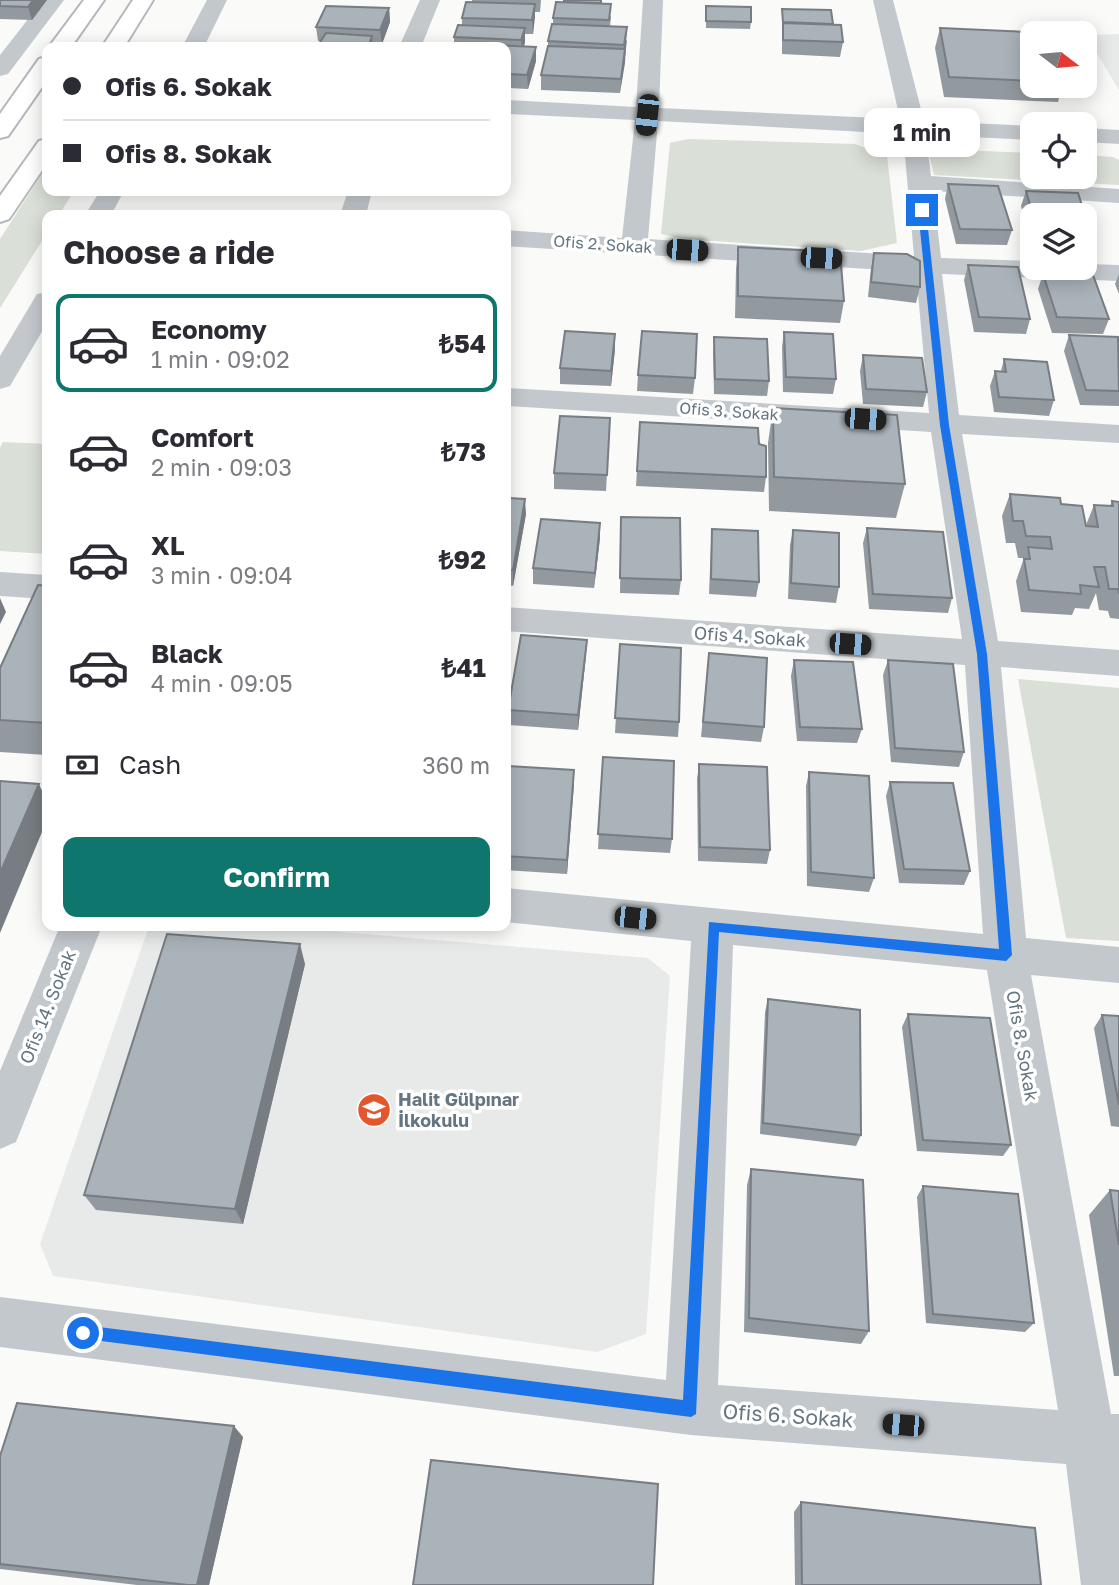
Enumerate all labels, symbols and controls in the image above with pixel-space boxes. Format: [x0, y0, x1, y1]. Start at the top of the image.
north arrow [1020, 21, 1097, 98]
map controls [1020, 21, 1097, 280]
text: Ofis 6. Sokak [105, 71, 272, 102]
car [635, 93, 660, 137]
callout: 1 min [864, 108, 980, 158]
button: locate [1020, 112, 1097, 189]
text: 1 min [893, 118, 951, 146]
text: Ofis 8. Sokak [105, 138, 272, 169]
route end [906, 194, 938, 226]
button: layers [1020, 203, 1097, 280]
street label: Ofis 2. Sokak [553, 231, 653, 257]
text: Choose a ride [63, 233, 275, 271]
car [666, 238, 709, 262]
car [800, 246, 843, 270]
icon: car [67, 312, 130, 375]
text: Economy [151, 314, 267, 345]
text: ₺54 [439, 328, 486, 359]
text: 1 min · 09:02 [151, 345, 290, 373]
street label: Ofis 3. Sokak [679, 398, 779, 424]
car [844, 407, 887, 431]
icon: car [67, 420, 130, 483]
text: Comfort [151, 422, 254, 453]
text: ₺73 [441, 436, 486, 467]
text: 2 min · 09:03 [151, 453, 292, 481]
icon: car [67, 528, 130, 591]
text: XL [151, 530, 185, 561]
text: ₺92 [439, 544, 486, 575]
text: 3 min · 09:04 [151, 561, 293, 589]
street label: Ofis 4. Sokak [693, 621, 807, 651]
car [829, 632, 872, 656]
icon: car [67, 636, 130, 699]
text: Black [151, 638, 223, 669]
text: ₺41 [441, 652, 486, 683]
text: 4 min · 09:05 [151, 669, 293, 697]
icon: cash [63, 746, 101, 784]
text: Cash [119, 749, 181, 780]
text: 360 m [422, 751, 490, 779]
button: Confirm [63, 837, 490, 917]
car [614, 905, 657, 931]
street label: Ofis 14. Sokak [14, 946, 80, 1067]
street label: Ofis 8. Sokak [1002, 989, 1044, 1103]
place label: Halit Gülpınar İlkokulu [398, 1088, 519, 1131]
school or university icon: Halit Gülpınar İlkokulu [355, 1091, 393, 1129]
route start [67, 1317, 99, 1349]
street label: Ofis 6. Sokak [722, 1397, 854, 1433]
car [882, 1413, 925, 1437]

